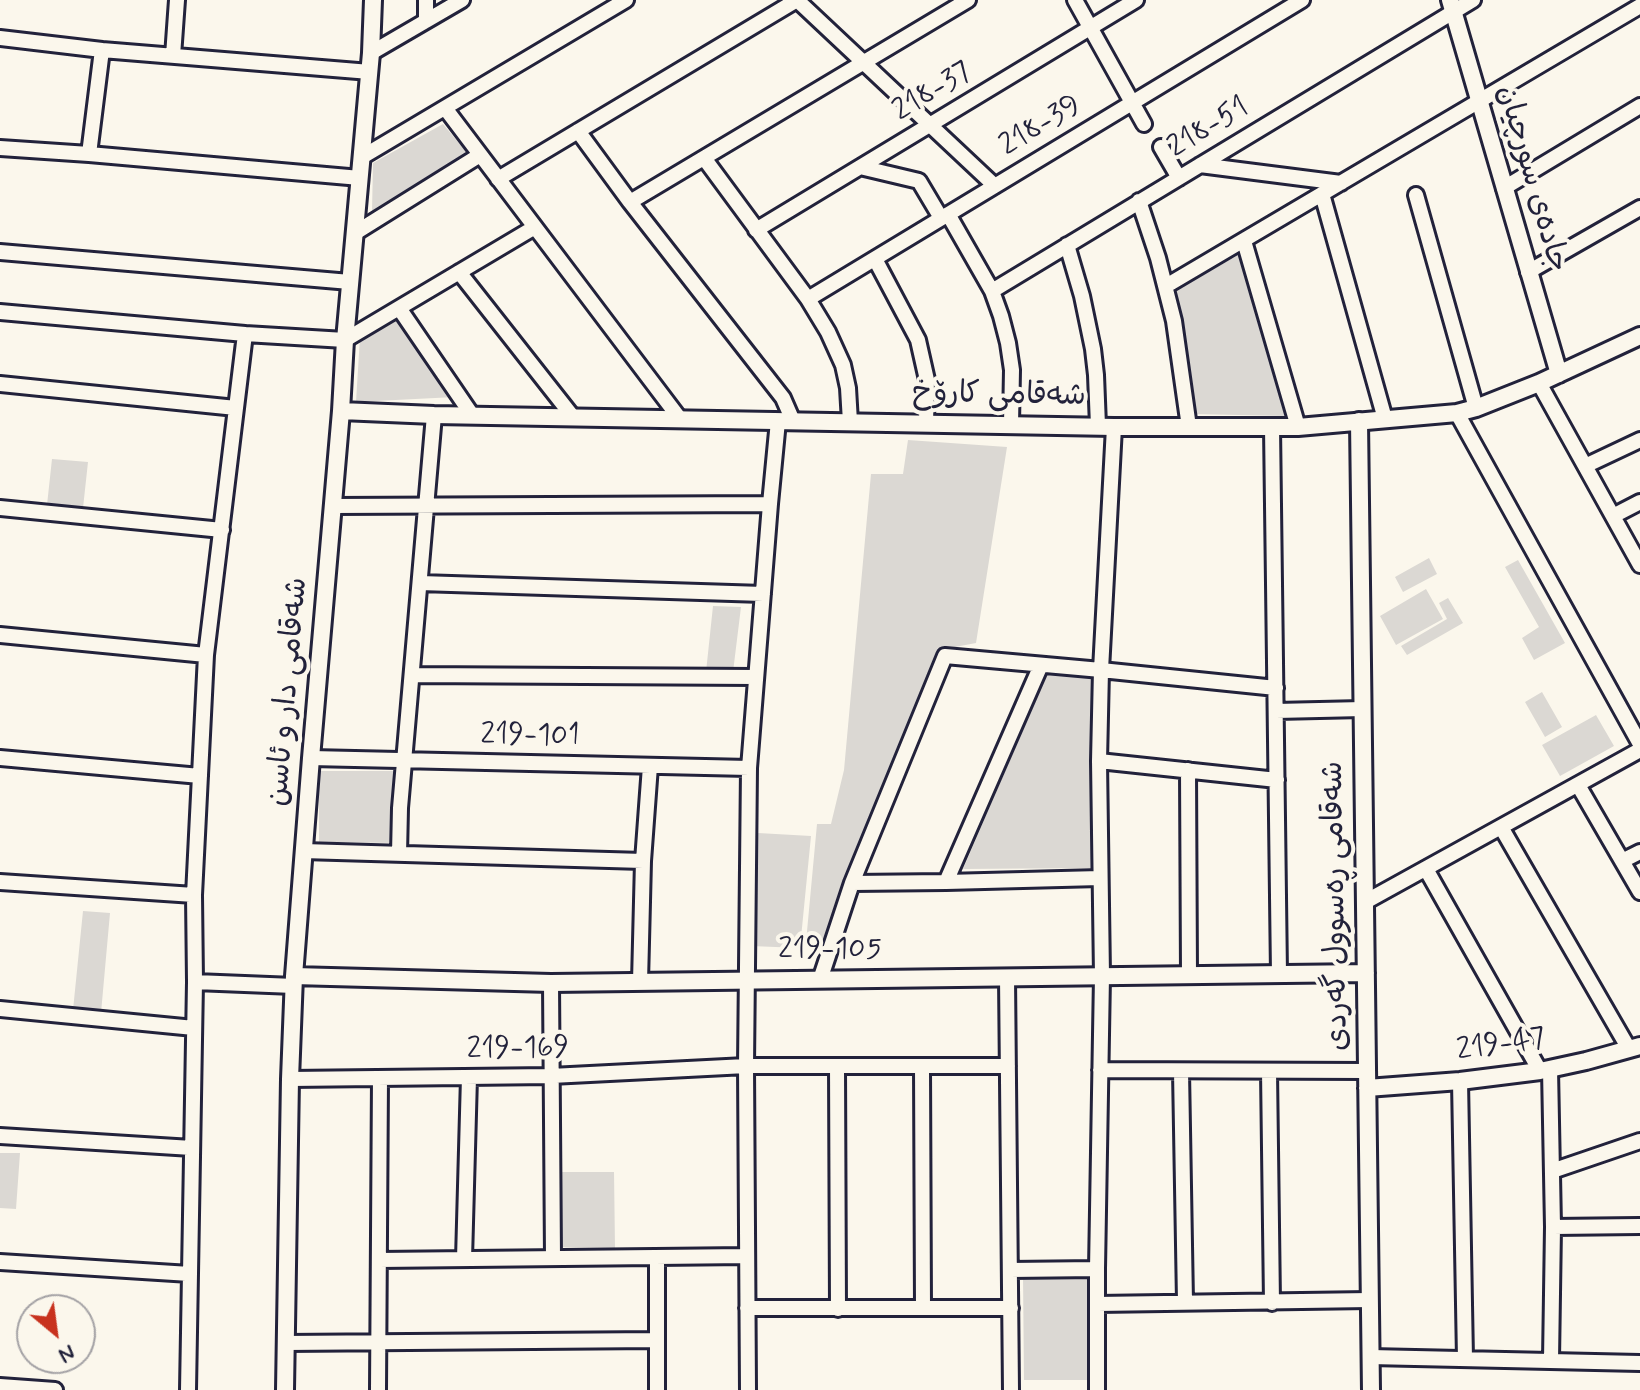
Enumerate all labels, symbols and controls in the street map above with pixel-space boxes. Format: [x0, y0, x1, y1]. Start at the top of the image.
street label: 218-37 [887, 55, 979, 131]
street label: جادەی سورچیان [1487, 81, 1575, 277]
street label: 218-39 [994, 89, 1088, 165]
street label: 218-51 [1162, 91, 1256, 167]
street label: شەقامی کارۆخ [912, 376, 1086, 416]
street label: شەقامی دار و ئاسن [261, 576, 317, 808]
street label: 219-101 [480, 718, 580, 756]
street label: شەقامی ڕەسوول گەردی [1316, 761, 1358, 1051]
street label: 219-105 [778, 933, 882, 969]
street label: 219-47 [1454, 1022, 1548, 1070]
street label: 219-169 [466, 1031, 570, 1069]
north arrow [16, 1294, 96, 1374]
text: N [53, 1337, 80, 1369]

